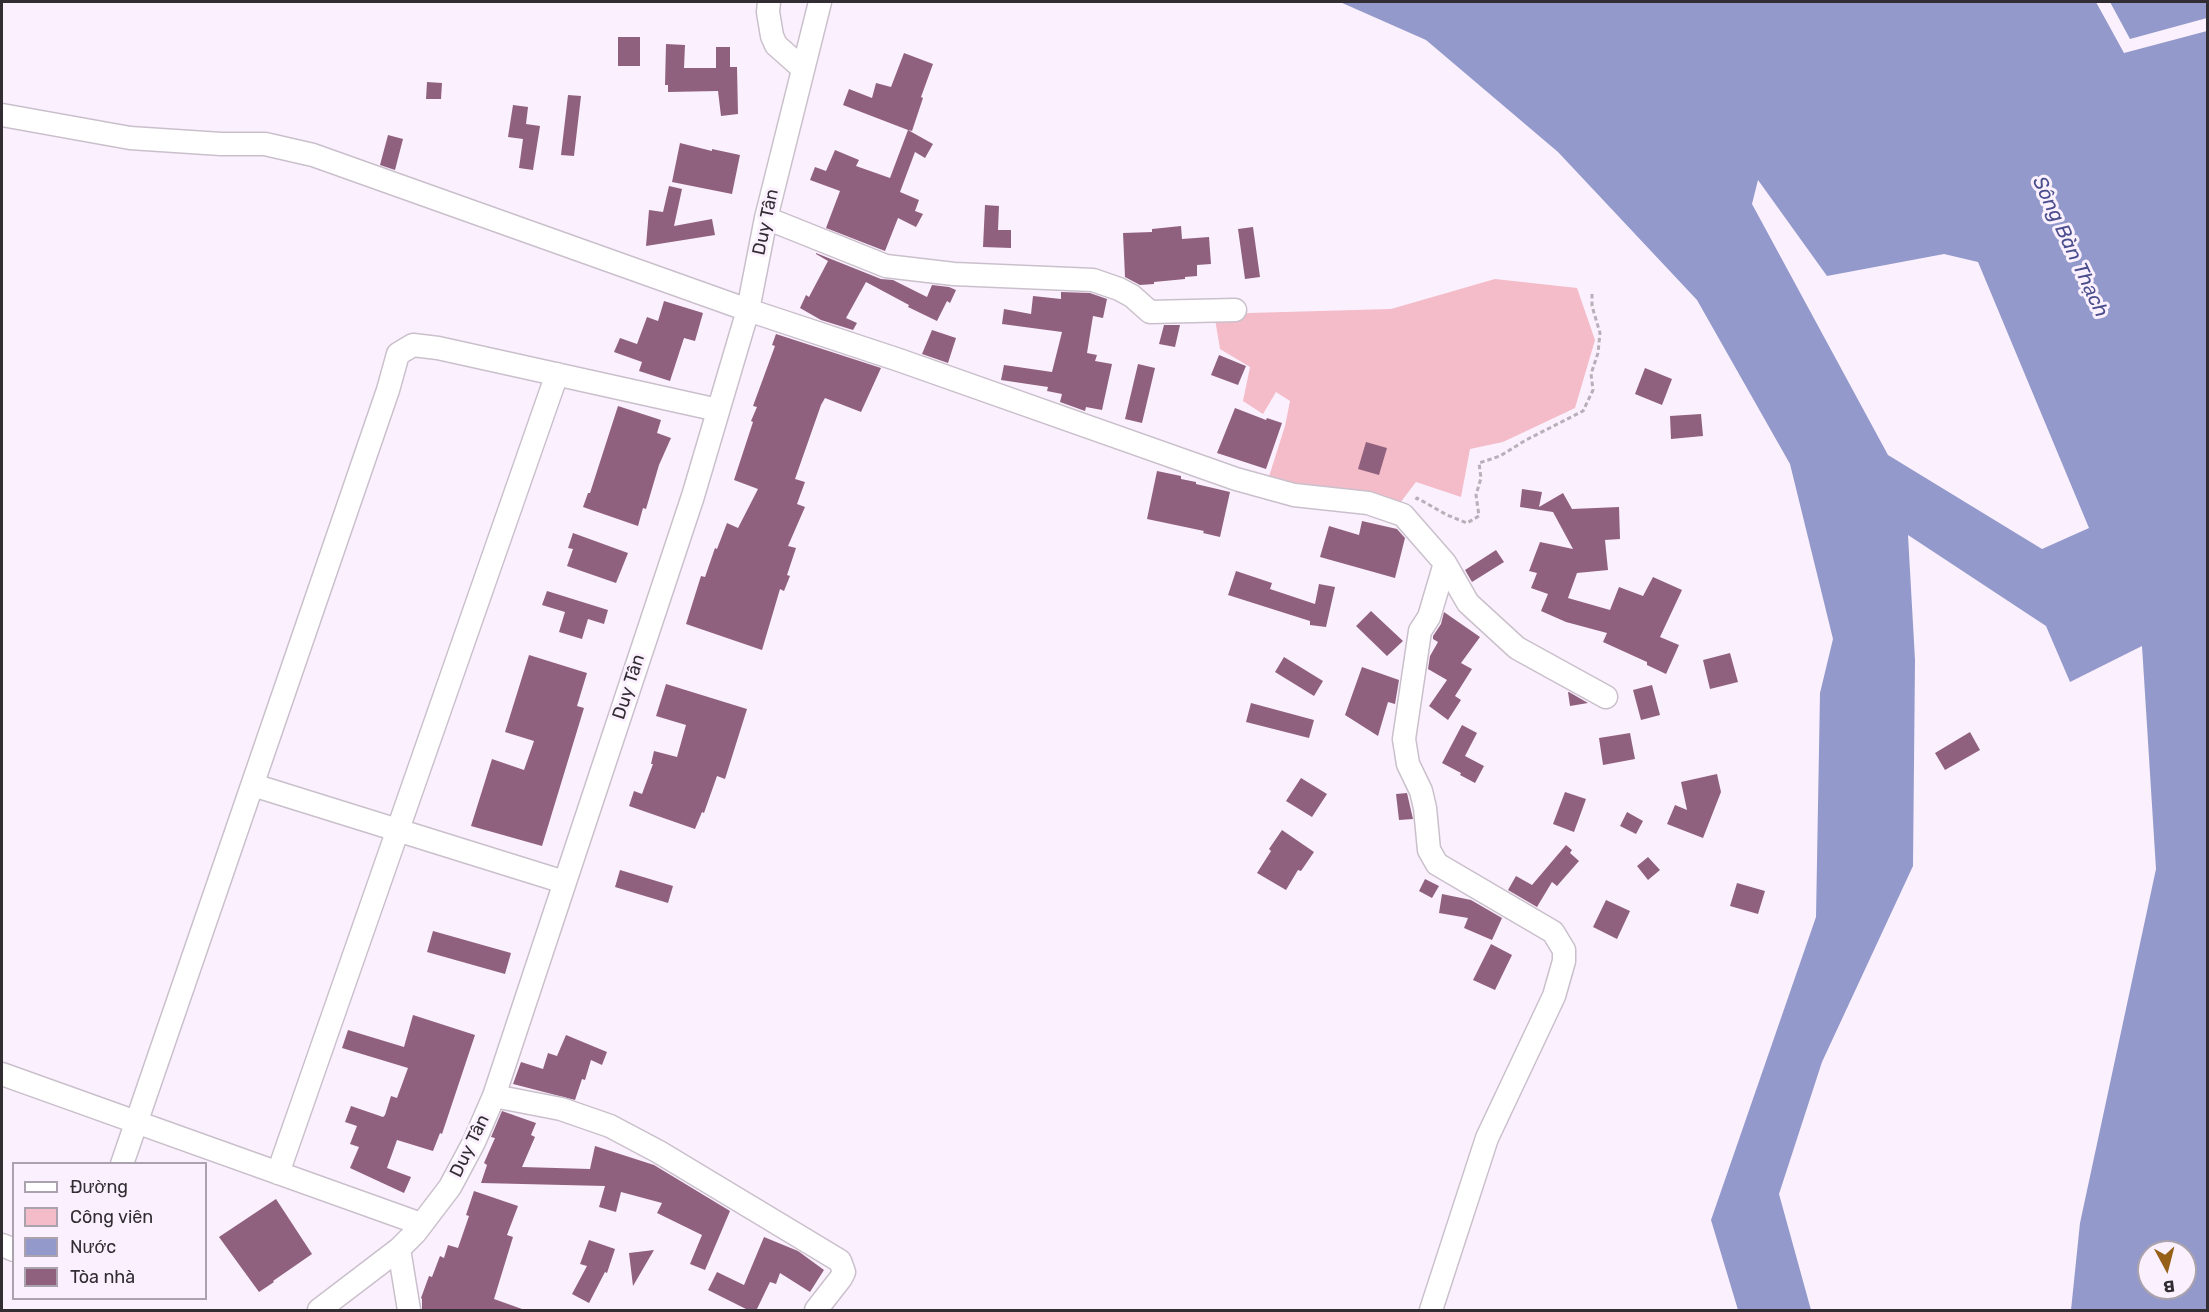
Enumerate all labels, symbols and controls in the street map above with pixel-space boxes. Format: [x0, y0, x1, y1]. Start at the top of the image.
water label: Sông Bàn Thạch [2027, 173, 2113, 321]
street label: Duy Tân [748, 187, 784, 257]
street label: Duy Tân [608, 652, 650, 722]
street label: Duy Tân [446, 1111, 494, 1181]
legend [12, 1162, 207, 1300]
text: Đường [70, 1176, 128, 1198]
text: Công viên [70, 1206, 153, 1228]
text: Nước [70, 1236, 116, 1258]
north arrow [2137, 1240, 2197, 1300]
text: Tòa nhà [70, 1266, 135, 1288]
text: B [2162, 1276, 2176, 1296]

